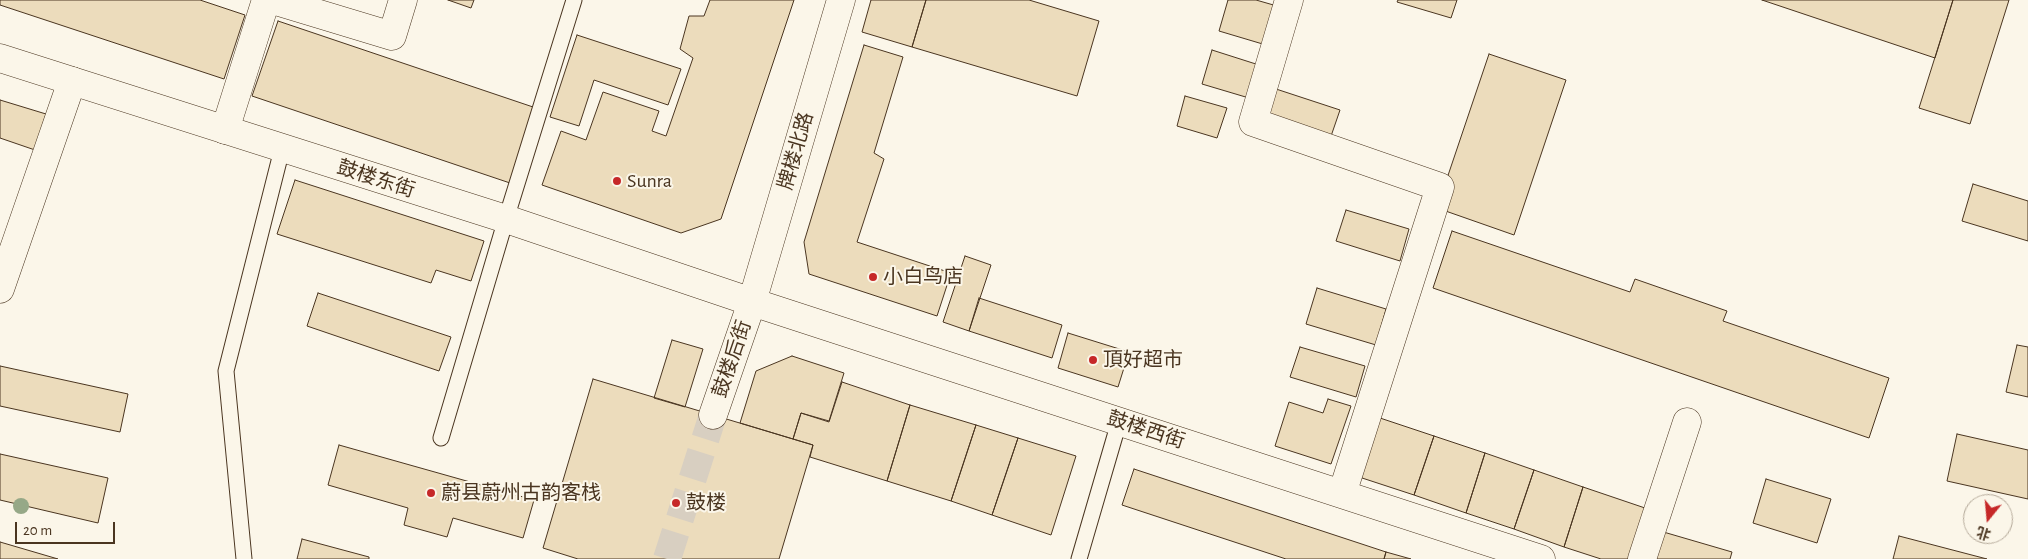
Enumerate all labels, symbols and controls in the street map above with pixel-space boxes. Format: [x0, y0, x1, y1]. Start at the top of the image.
street label: 牌楼北路 [773, 109, 819, 193]
street label: 鼓楼东街 [334, 155, 418, 203]
place label: Sunra [627, 169, 672, 193]
marker: Sunra [611, 175, 623, 187]
place label: 小白鸟店 [883, 265, 963, 289]
marker: 小白鸟店 [867, 271, 879, 283]
street label: 鼓楼后街 [708, 317, 756, 401]
place label: 頂好超市 [1103, 348, 1183, 372]
marker: 頂好超市 [1087, 354, 1099, 366]
street label: 鼓楼西街 [1104, 406, 1188, 454]
place label: 蔚县蔚州古韵客栈 [441, 481, 601, 505]
marker: 蔚县蔚州古韵客栈 [425, 487, 437, 499]
place label: 鼓楼 [686, 491, 726, 515]
north arrow [1963, 494, 2013, 544]
marker: 鼓楼 [670, 497, 682, 509]
scale bar [18, 512, 118, 544]
text: 20 m [23, 523, 52, 538]
text: 北 [1975, 524, 1993, 541]

